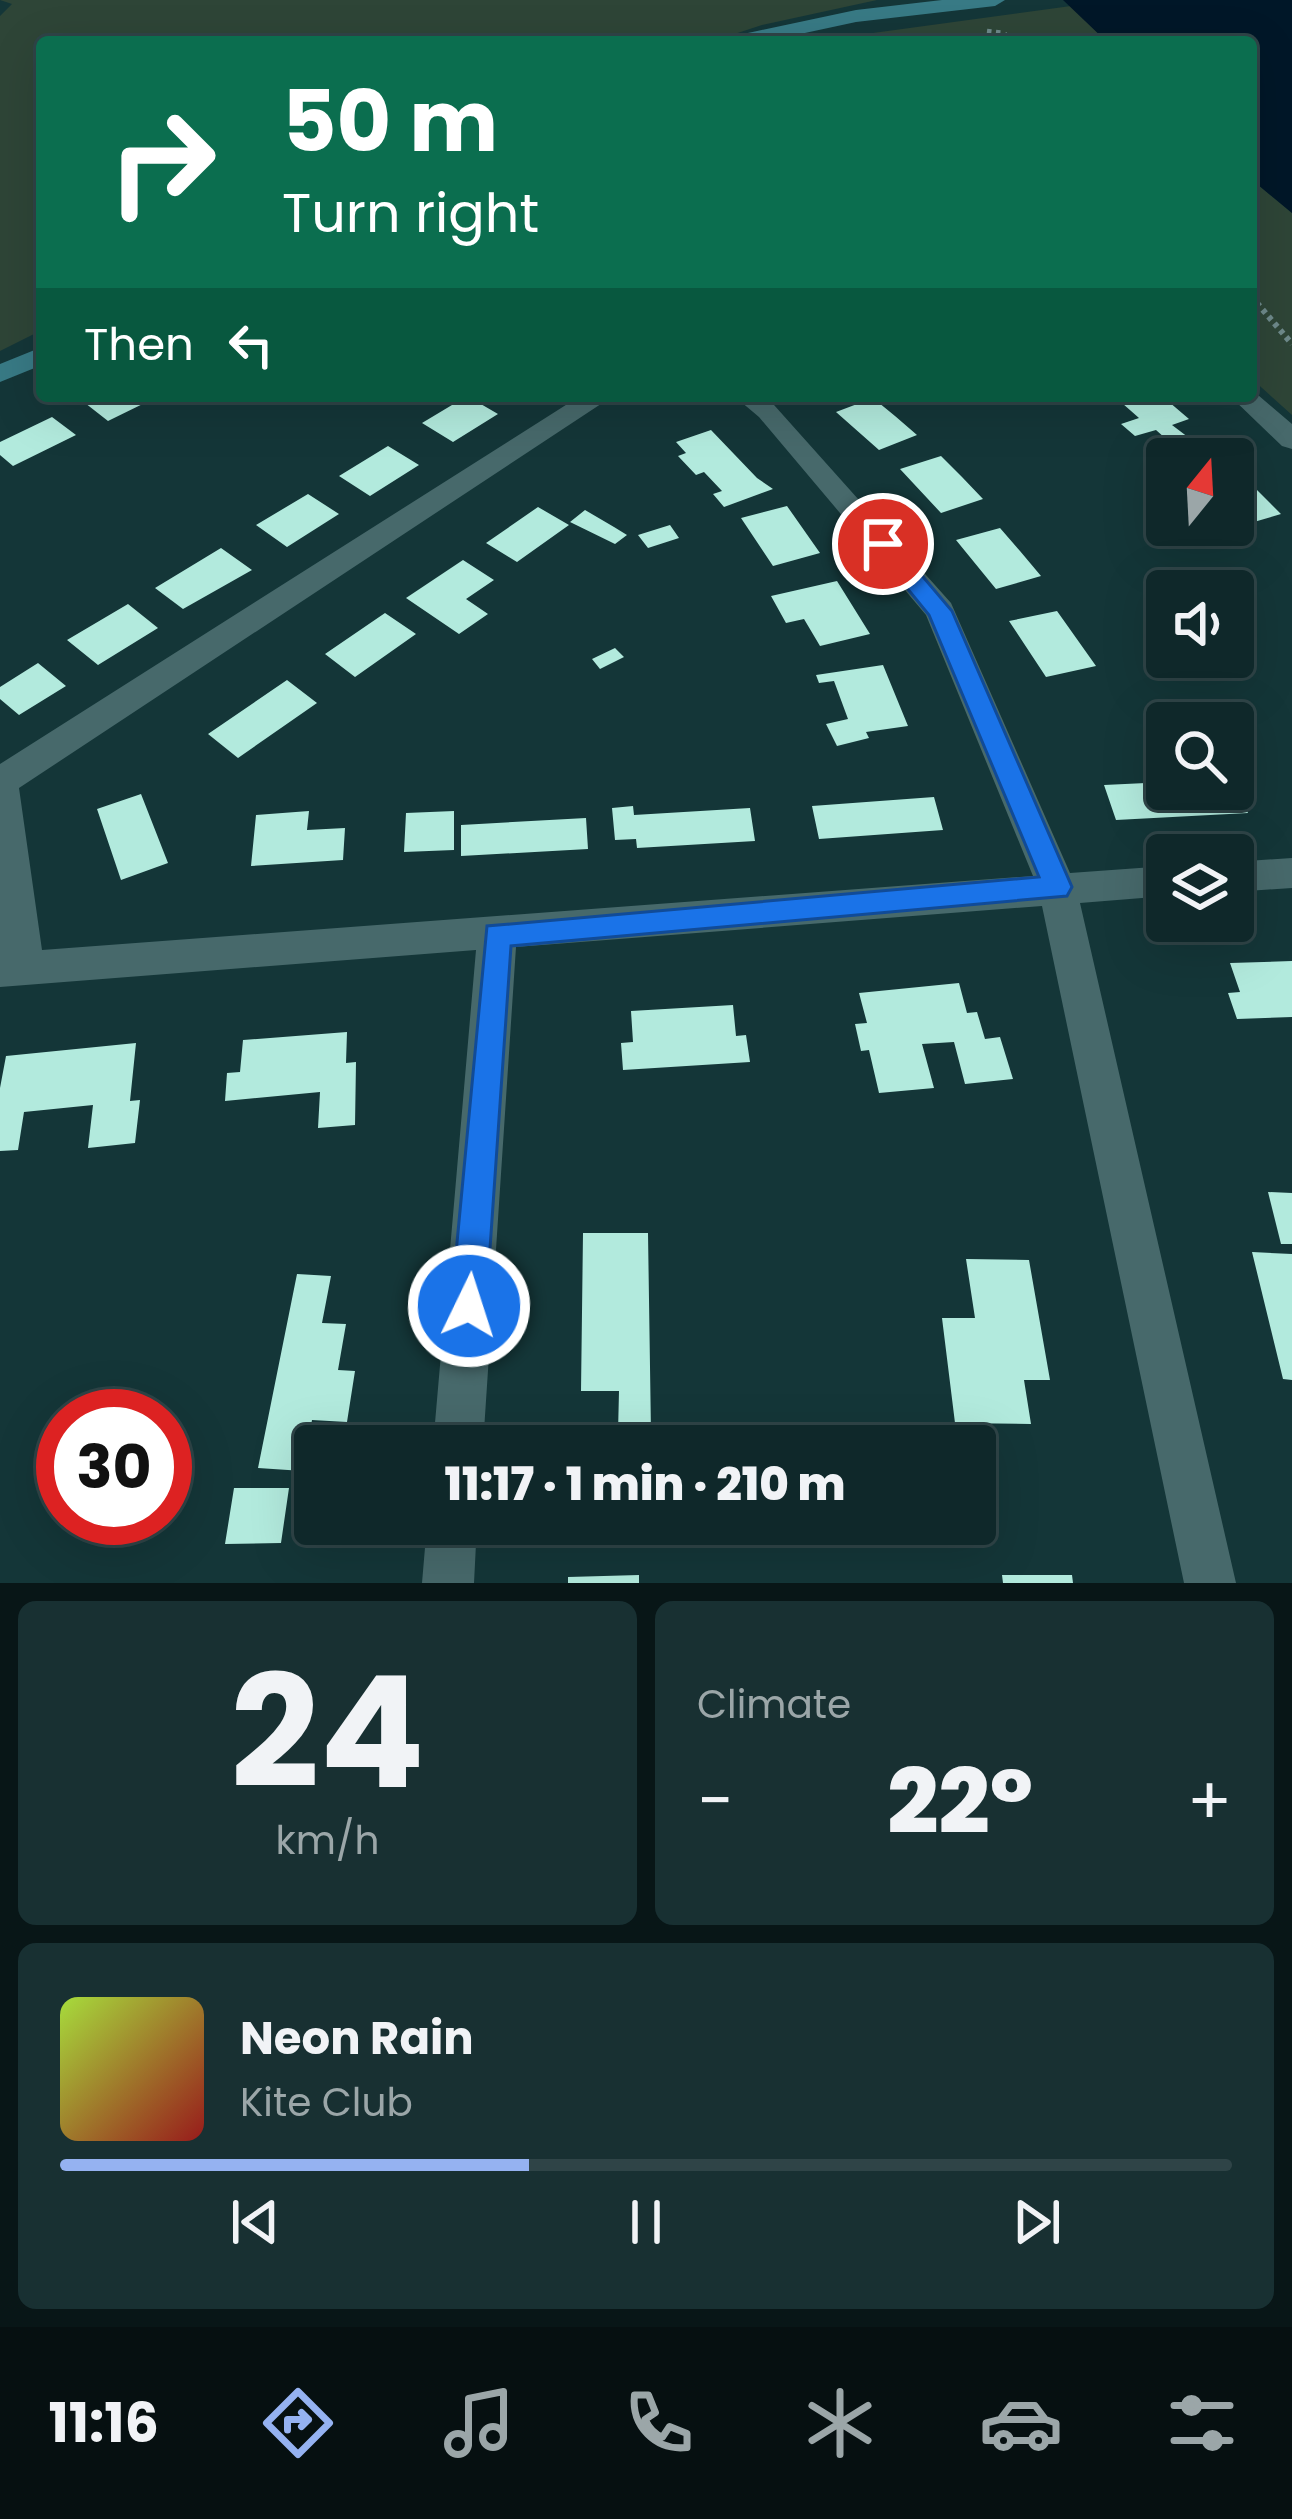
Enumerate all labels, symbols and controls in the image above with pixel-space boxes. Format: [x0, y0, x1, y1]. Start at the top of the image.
text: 50 m [282, 63, 498, 180]
icon: right [84, 84, 240, 240]
text: Turn right [282, 175, 539, 251]
icon: left [218, 312, 284, 378]
text: Then [84, 313, 194, 376]
north arrow [1146, 438, 1254, 546]
map controls [1146, 438, 1254, 942]
pin [832, 493, 934, 595]
icon: arrive [850, 511, 916, 577]
button: sound [1146, 570, 1254, 678]
button: search [1146, 702, 1254, 810]
button: layers [1146, 834, 1254, 942]
position arrow [406, 1243, 532, 1369]
speed limit sign: 30 [36, 1389, 192, 1545]
text: 11:17 · 1 min · 210 m [445, 1453, 845, 1516]
text: 24 [230, 1623, 425, 1842]
text: Climate [697, 1677, 851, 1732]
text: 22° [887, 1738, 1033, 1865]
text: − [697, 1755, 733, 1847]
text: + [1187, 1755, 1232, 1847]
text: km/h [276, 1813, 379, 1868]
text: Neon Rain [240, 2007, 474, 2070]
text: Kite Club [240, 2075, 413, 2130]
icon: previous [222, 2189, 288, 2255]
icon: pause [613, 2189, 679, 2255]
icon: next [1004, 2189, 1070, 2255]
icon: directions [256, 2381, 340, 2465]
icon: music [437, 2381, 521, 2465]
icon: phone [617, 2381, 701, 2465]
icon: climate [798, 2381, 882, 2465]
icon: car [979, 2381, 1063, 2465]
icon: filters [1160, 2381, 1244, 2465]
text: 11:16 [48, 2385, 159, 2461]

